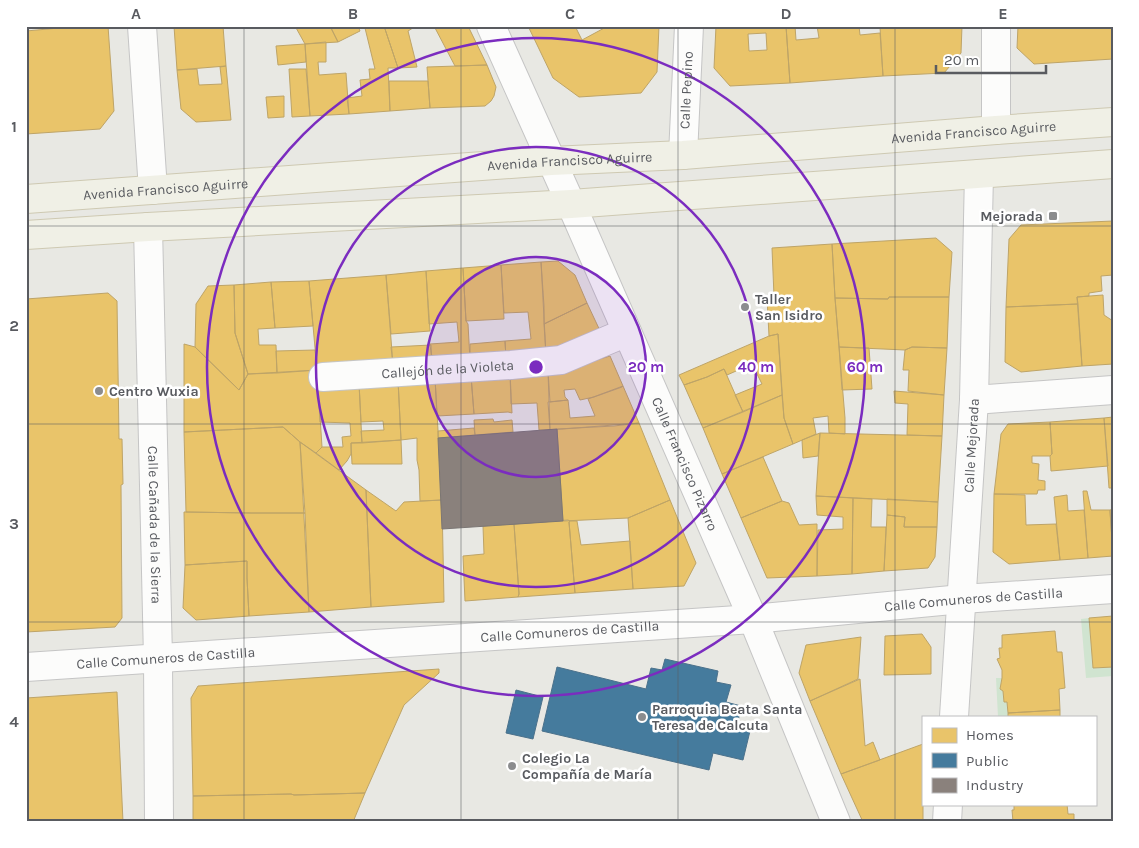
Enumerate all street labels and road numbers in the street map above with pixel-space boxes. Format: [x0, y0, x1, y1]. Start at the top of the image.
street label: Calle Pepino [676, 51, 696, 129]
street label: Avenida Francisco Aguirre [890, 117, 1057, 147]
street label: Avenida Francisco Aguirre [486, 148, 653, 174]
street label: Avenida Francisco Aguirre [82, 174, 249, 203]
street label: Callejón de la Violeta [381, 356, 515, 382]
street label: Calle Francisco Pizarro [648, 394, 722, 533]
street label: Calle Mejorada [960, 398, 983, 493]
street label: Calle Cañada de la Sierra [145, 446, 165, 604]
street label: Calle Comuneros de Castilla [883, 584, 1063, 615]
street label: Calle Comuneros de Castilla [480, 617, 660, 645]
street label: Calle Comuneros de Castilla [76, 643, 256, 672]

